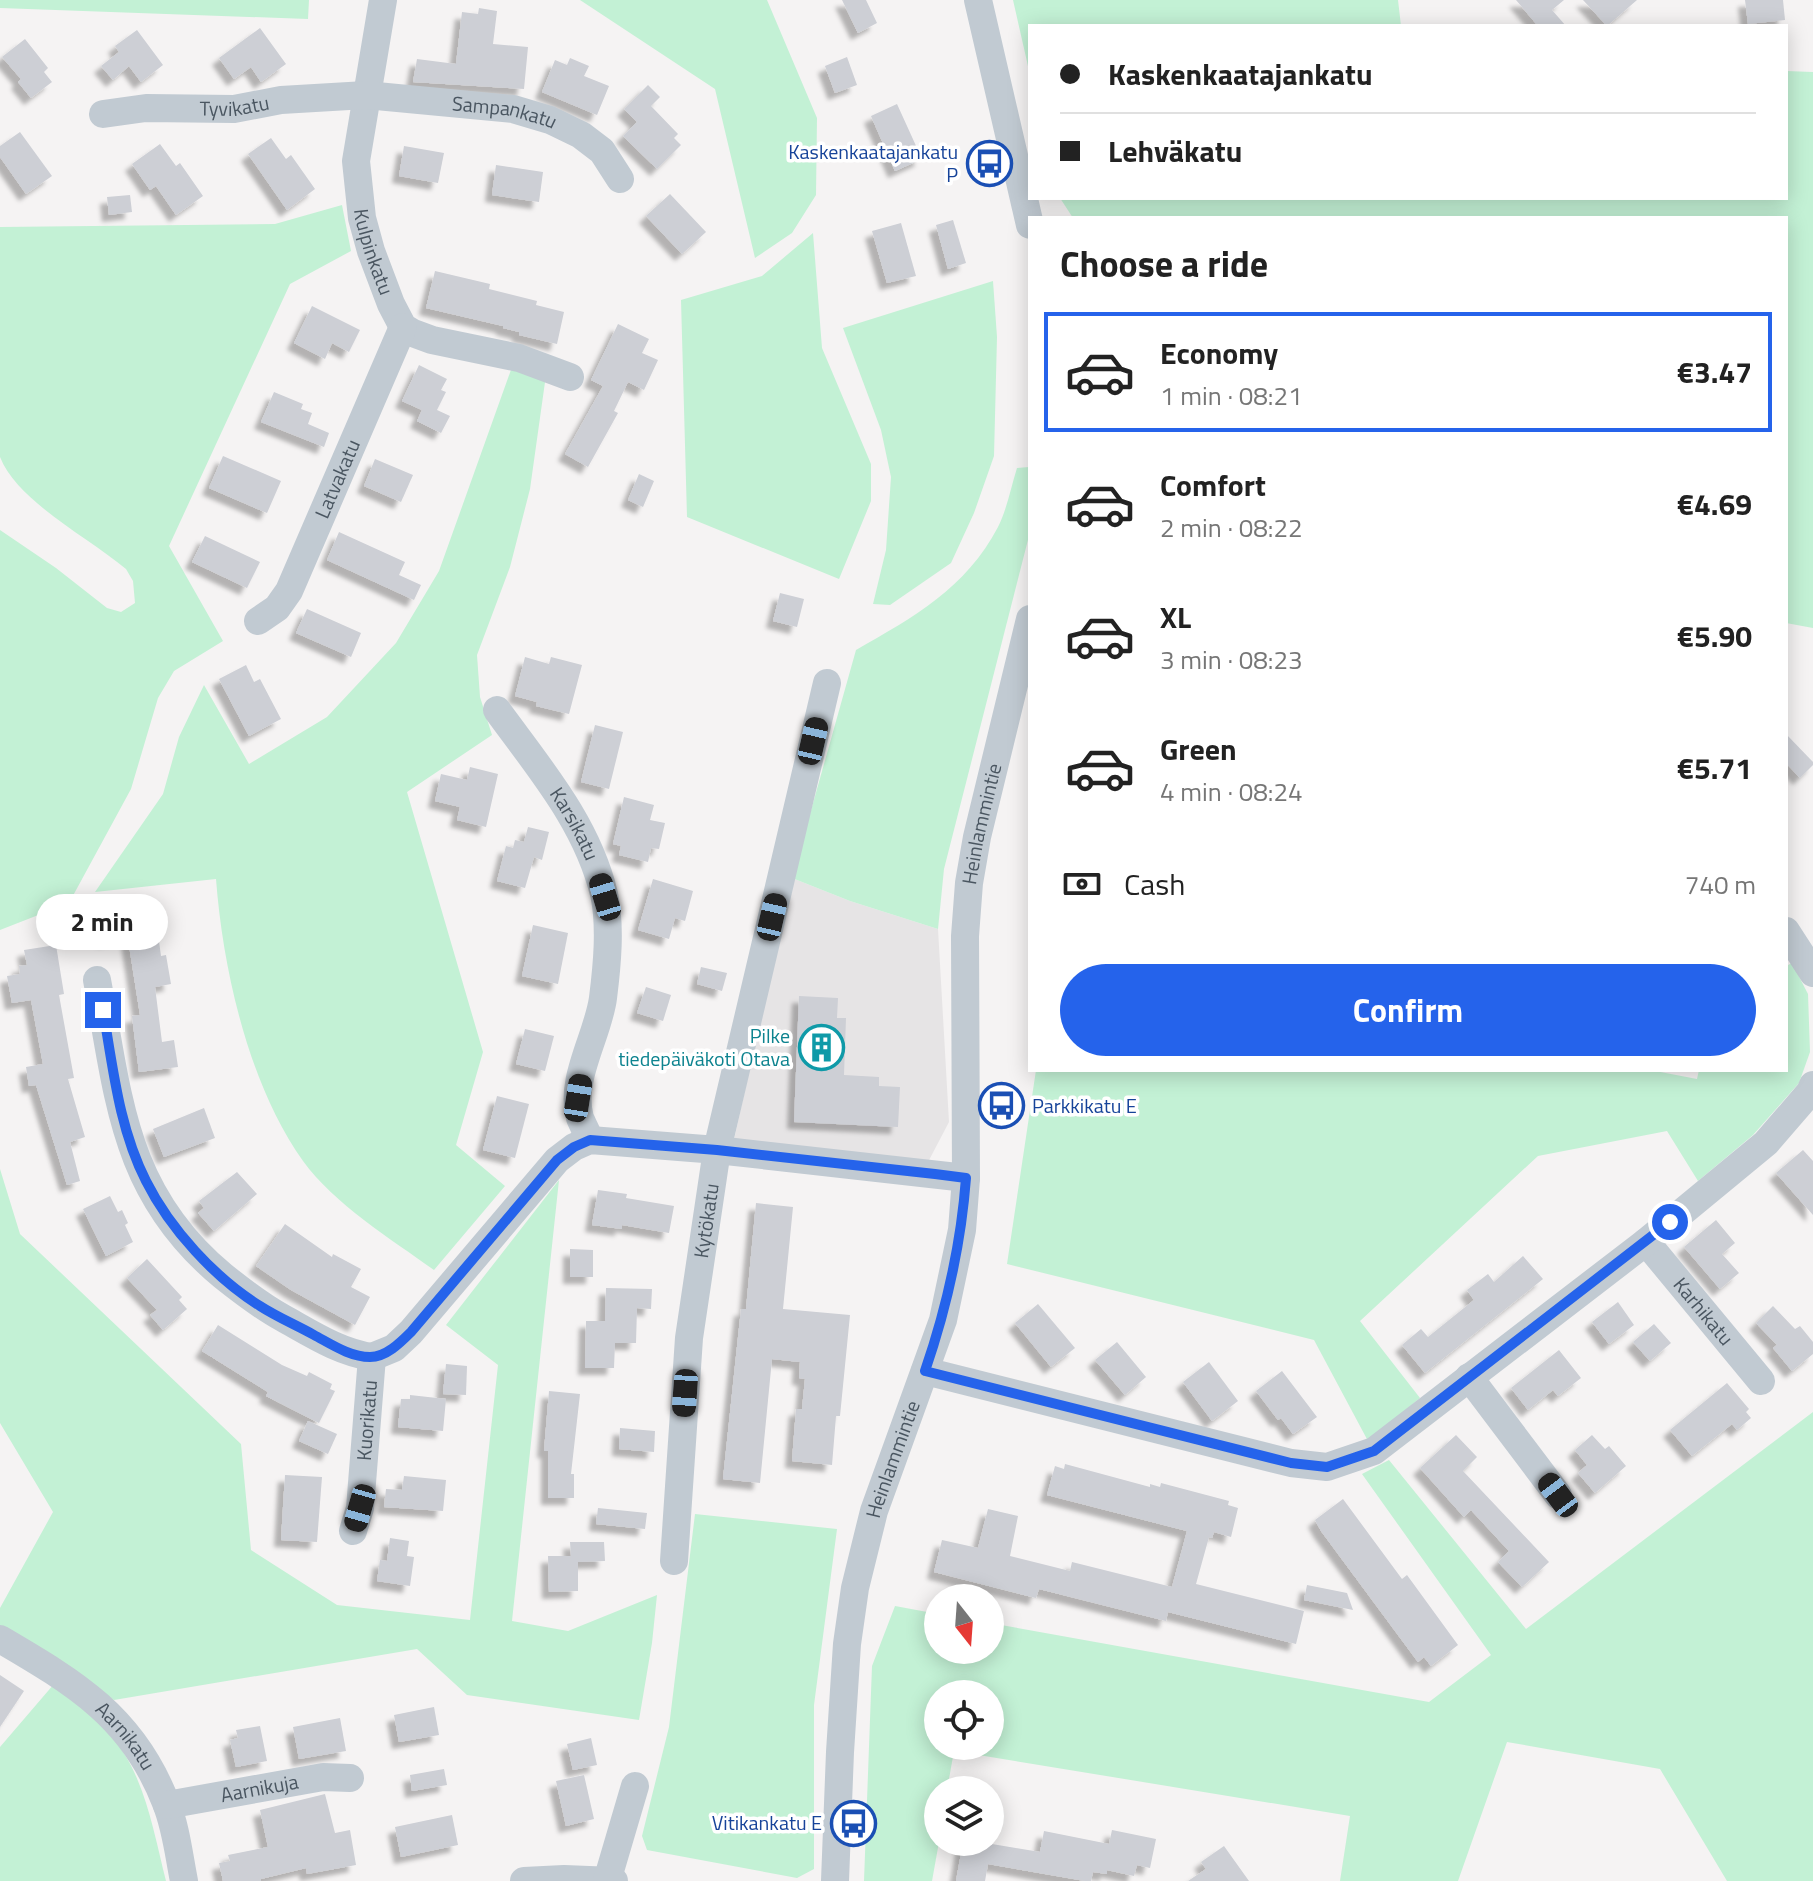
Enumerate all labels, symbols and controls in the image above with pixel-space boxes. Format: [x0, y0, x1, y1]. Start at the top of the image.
text: Kaskenkaatajankatu [1108, 51, 1373, 97]
street label: Tyvikatu [199, 87, 272, 124]
street label: Sampankatu [451, 87, 563, 136]
text: Lehväkatu [1108, 128, 1242, 174]
place label: Kaskenkaatajankatu P [788, 136, 958, 190]
bus stop icon: Kaskenkaatajankatu P [965, 139, 1013, 187]
street label: Kulpinkatu [346, 207, 402, 299]
text: Choose a ride [1060, 236, 1268, 291]
text: Economy [1160, 330, 1278, 376]
icon: car [1064, 336, 1136, 408]
text: €3.47 [1677, 349, 1752, 395]
text: 1 min · 08:21 [1160, 376, 1303, 415]
street label: Latvakatu [306, 434, 368, 523]
text: Comfort [1160, 462, 1266, 508]
icon: car [1064, 468, 1136, 540]
text: €4.69 [1677, 481, 1752, 527]
text: 2 min · 08:22 [1160, 508, 1303, 547]
text: XL [1160, 594, 1191, 640]
icon: car [1064, 600, 1136, 672]
text: €5.90 [1677, 613, 1752, 659]
text: 3 min · 08:23 [1160, 640, 1303, 679]
car [796, 715, 830, 767]
text: Green [1160, 726, 1237, 772]
icon: car [1064, 732, 1136, 804]
text: €5.71 [1677, 745, 1752, 791]
street label: Heinlammintie [953, 760, 1009, 887]
text: 4 min · 08:24 [1160, 772, 1303, 811]
street label: Karsikatu [542, 781, 608, 865]
text: Cash [1124, 861, 1185, 907]
icon: cash [1060, 862, 1104, 906]
text: 740 m [1685, 865, 1756, 904]
car [587, 871, 623, 923]
car [755, 891, 789, 943]
callout: 2 min [37, 894, 169, 950]
text: 2 min [70, 902, 134, 941]
button: Confirm [1060, 964, 1756, 1056]
route end [85, 992, 121, 1028]
place label: Pilke tiedepäiväkoti Otava [618, 1020, 790, 1074]
building icon: Pilke tiedepäiväkoti Otava [797, 1023, 845, 1071]
car [562, 1072, 594, 1124]
bus stop icon: Parkkikatu E [977, 1082, 1025, 1130]
place label: Parkkikatu E [1032, 1090, 1137, 1121]
street label: Kytökatu [685, 1181, 727, 1260]
route start [1652, 1204, 1688, 1240]
street label: Karhikatu [1666, 1270, 1741, 1352]
car [671, 1368, 699, 1418]
street label: Kuorikatu [348, 1379, 385, 1462]
street label: Heinlammintie [857, 1396, 928, 1521]
car [1534, 1469, 1582, 1521]
car [342, 1482, 378, 1534]
north arrow [924, 1584, 1004, 1664]
map controls [924, 1584, 1004, 1856]
button: locate [924, 1680, 1004, 1760]
street label: Aarnikatu [89, 1694, 164, 1776]
street label: Aarnikuja [218, 1766, 301, 1810]
button: layers [924, 1776, 1004, 1856]
bus stop icon: Vitikankatu E [829, 1799, 877, 1847]
place label: Vitikankatu E [712, 1807, 822, 1838]

